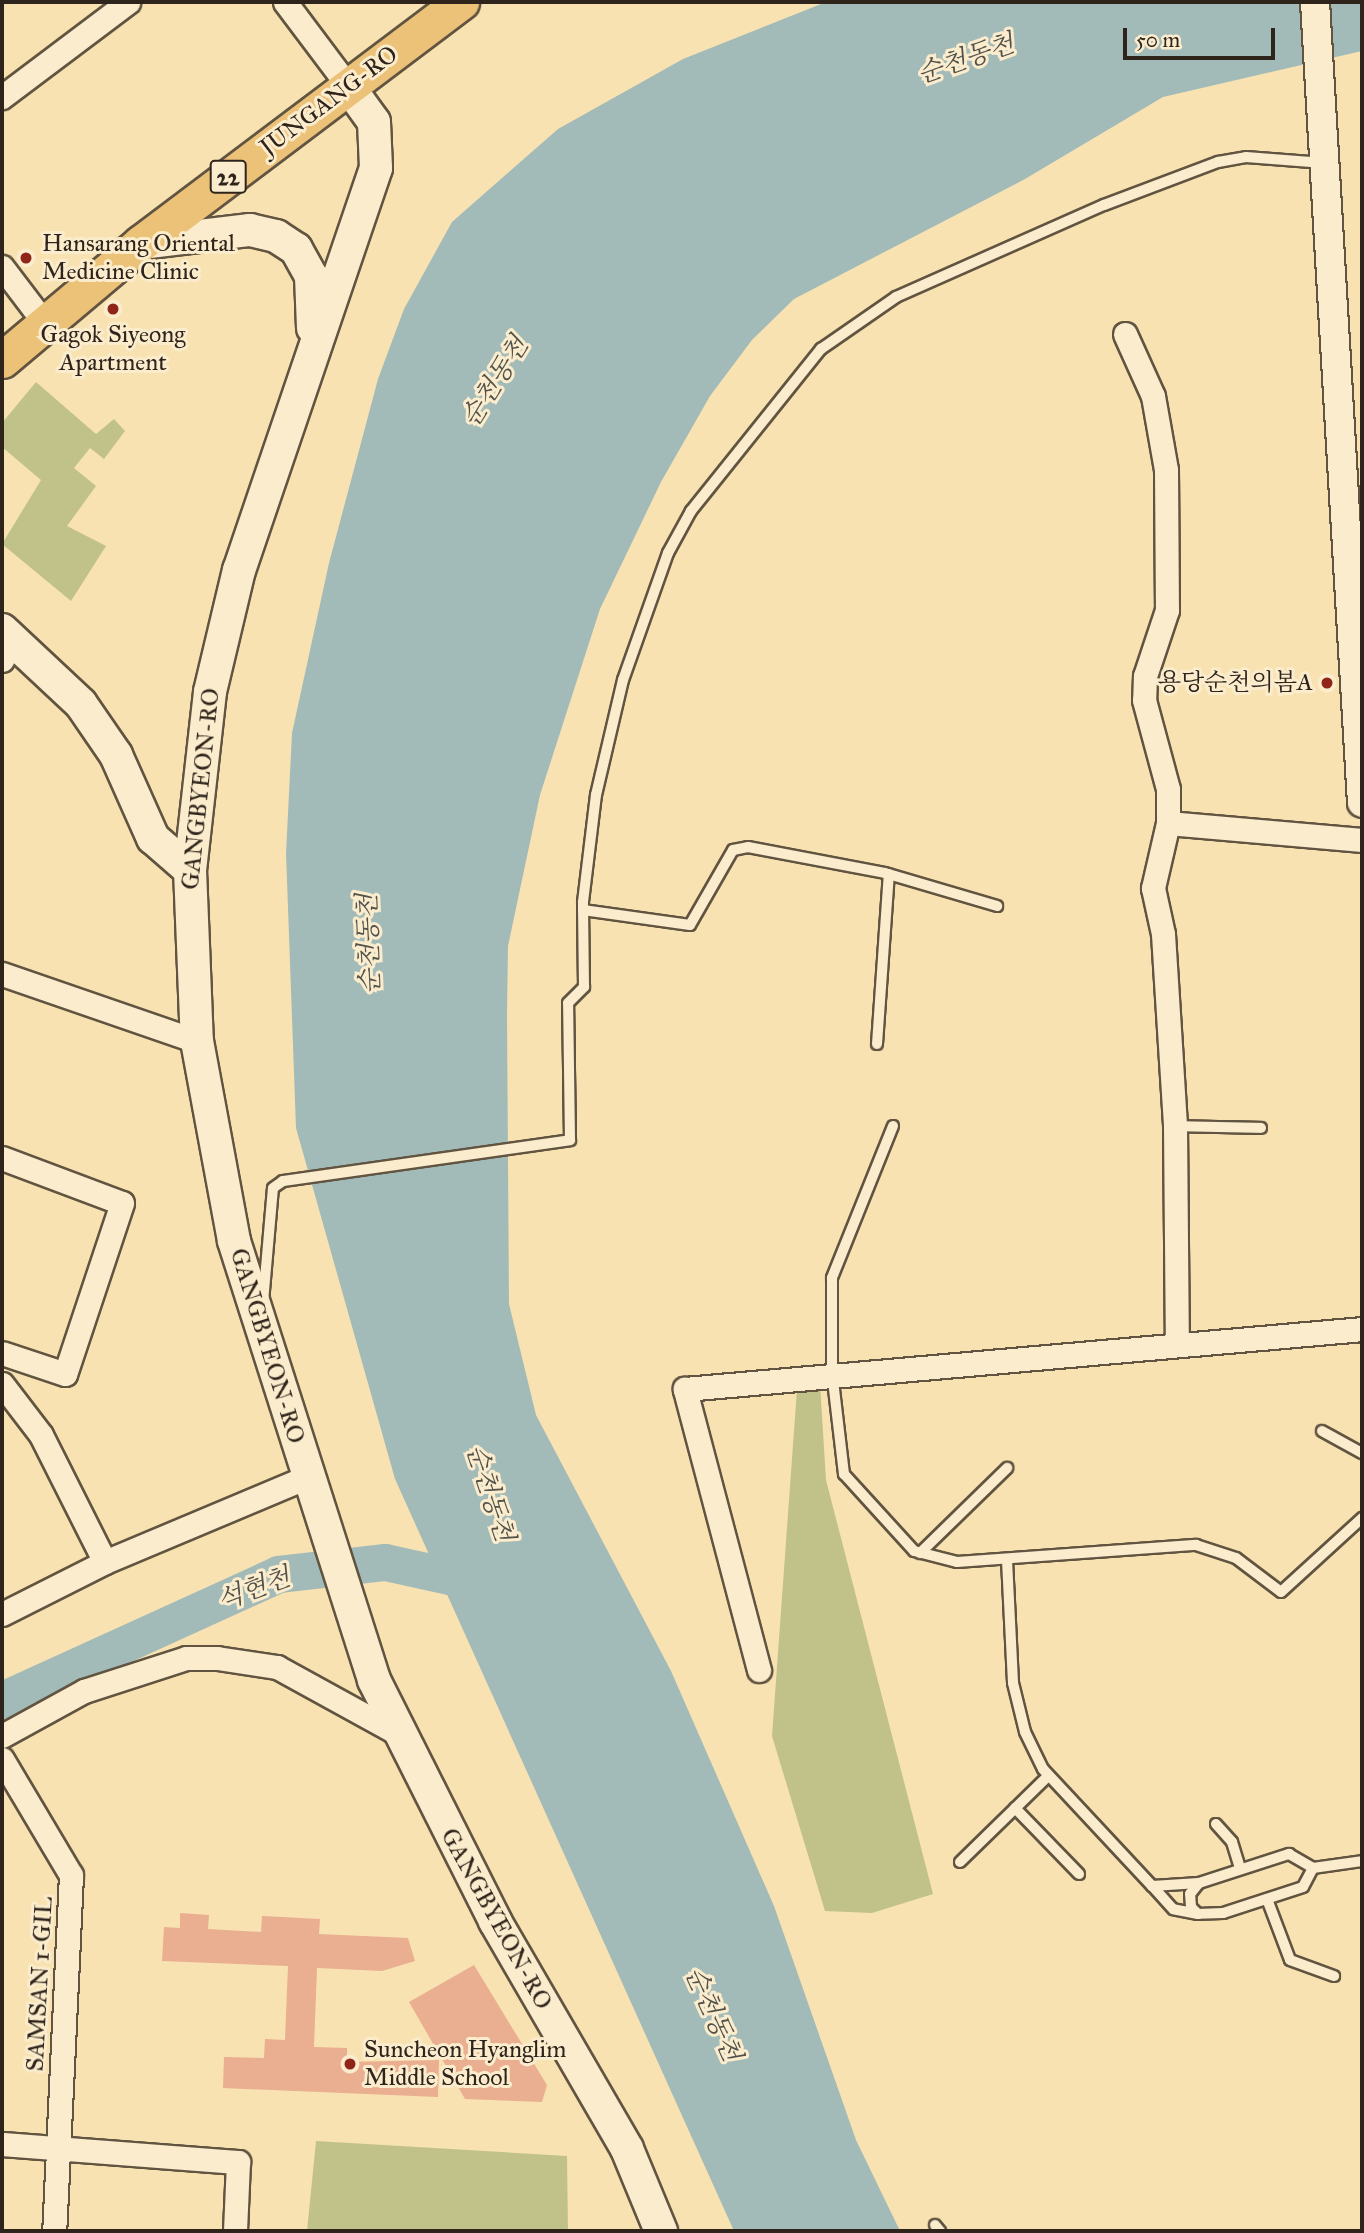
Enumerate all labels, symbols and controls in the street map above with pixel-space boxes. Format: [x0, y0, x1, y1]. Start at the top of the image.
scale bar [1126, 14, 1278, 58]
text: 50 m [1136, 27, 1180, 53]
water label: 순천동천 [913, 28, 1019, 90]
street label: JUNGANG-RO [255, 40, 403, 162]
road number: 22 [209, 158, 247, 196]
place label: Hansarang Oriental Medicine Clinic [42, 230, 235, 286]
marker: Hansarang Oriental Medicine Clinic [16, 248, 36, 268]
marker: Gagok Siyeong Apartment [105, 301, 121, 317]
place label: Gagok Siyeong Apartment [41, 321, 185, 377]
water label: 순천동천 [455, 331, 535, 433]
place label: 용당순천의봄A [1158, 669, 1313, 697]
marker: 용당순천의봄A [1319, 675, 1335, 691]
street label: GANGBYEON-RO [176, 687, 226, 891]
water label: 순천동천 [352, 893, 386, 995]
street label: GANGBYEON-RO [224, 1245, 310, 1447]
water label: 순천동천 [460, 1440, 520, 1546]
water label: 석현천 [213, 1561, 295, 1617]
street label: GANGBYEON-RO [434, 1823, 558, 2015]
street label: SAMSAN 1-GIL [21, 1896, 59, 2072]
water label: 순천동천 [678, 1962, 748, 2066]
place label: Suncheon Hyanglim Middle School [364, 2036, 566, 2092]
marker: Suncheon Hyanglim Middle School [342, 2056, 358, 2072]

